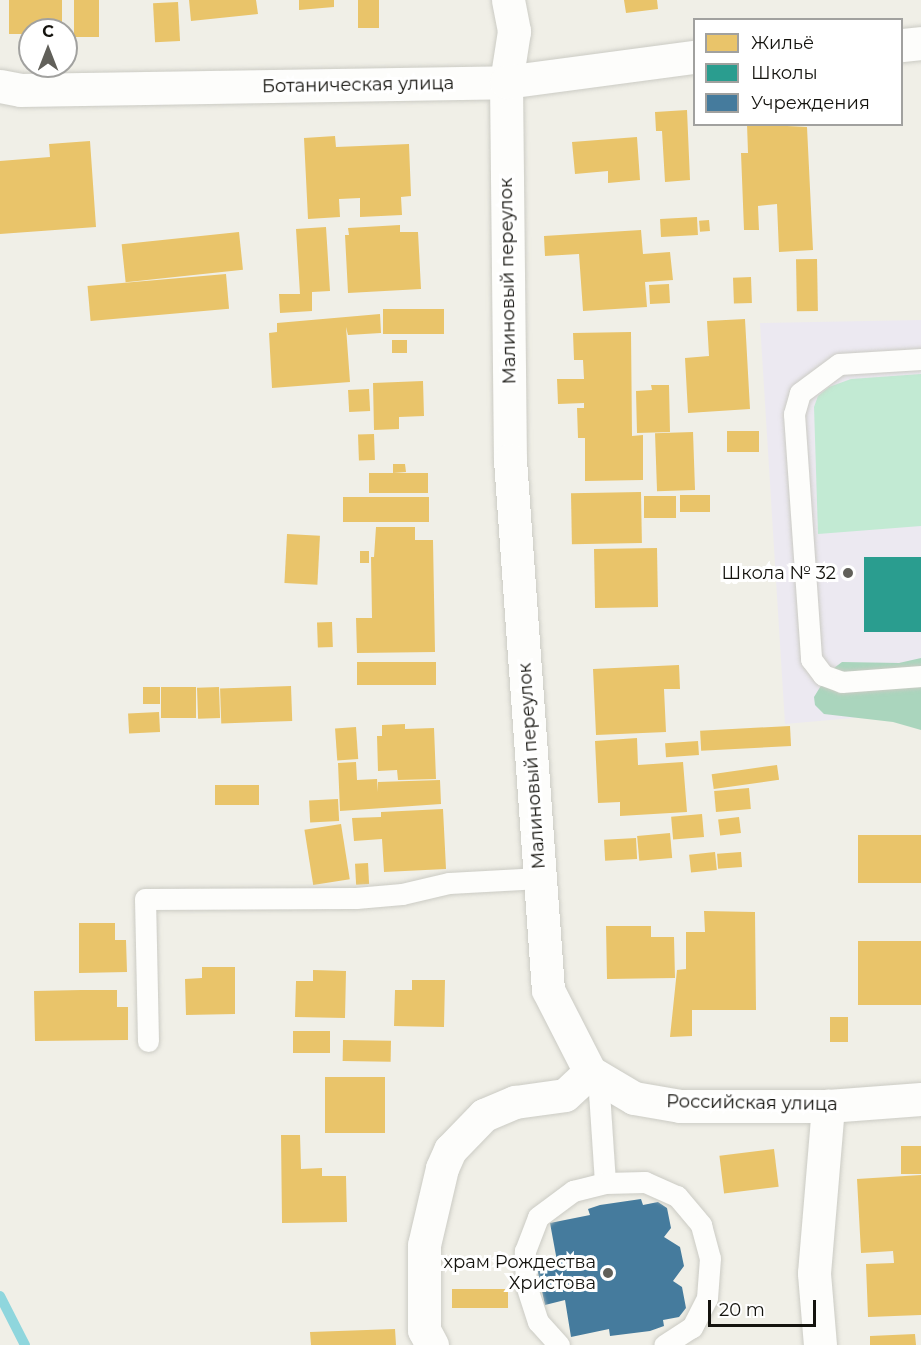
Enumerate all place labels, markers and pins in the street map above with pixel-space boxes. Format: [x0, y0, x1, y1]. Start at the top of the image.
place label: Школа № 32 [722, 562, 836, 584]
marker: Школа № 32 [841, 566, 855, 580]
place label: храм Рождества Христова [444, 1252, 596, 1294]
marker: храм Рождества Христова [601, 1266, 615, 1280]

